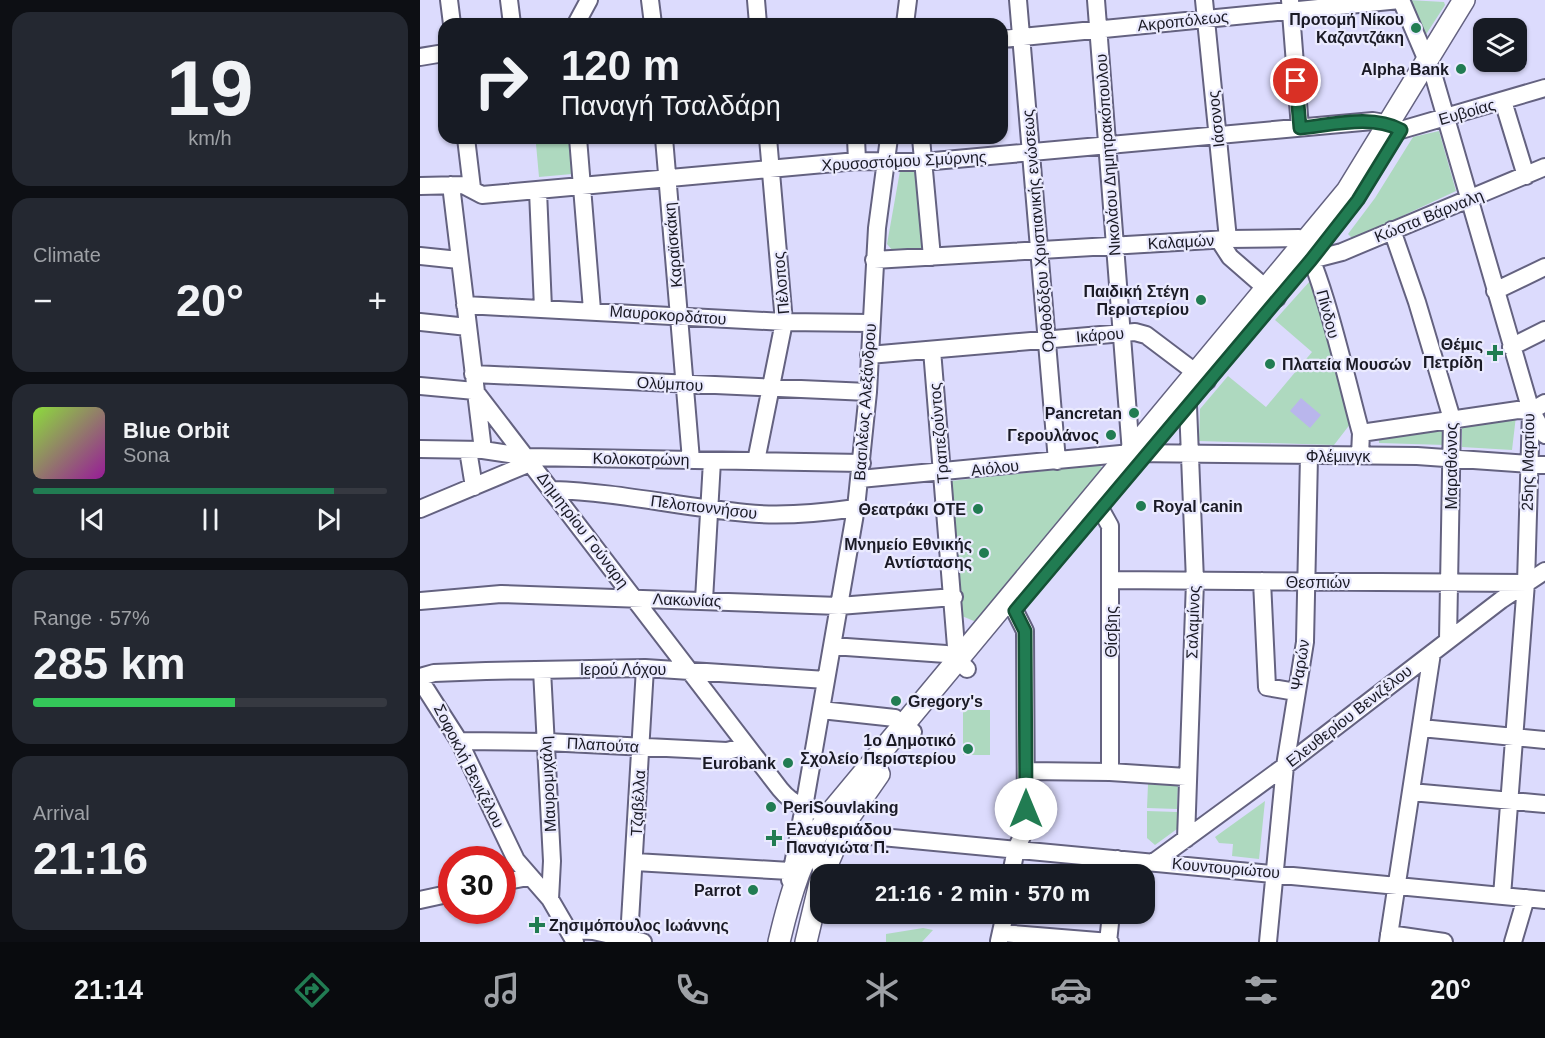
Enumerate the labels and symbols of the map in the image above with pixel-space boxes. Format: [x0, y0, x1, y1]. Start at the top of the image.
street label: Ακροπόλεως [1137, 8, 1230, 34]
place label: Προτομή Νίκου Καζαντζάκη [1289, 11, 1404, 47]
marker: Προτομή Νίκου Καζαντζάκη [1409, 21, 1423, 35]
street label: Νικολάου Δημητρακόπουλου [1092, 53, 1124, 257]
pin [1270, 55, 1321, 106]
place label: Alpha Bank [1361, 61, 1449, 78]
marker: Alpha Bank [1454, 62, 1468, 76]
street label: Ιάσονος [1205, 89, 1227, 148]
street label: Ευβοίας [1437, 96, 1498, 128]
street label: Ορθοδόξου Χριστιανικής ενώσεως [1019, 108, 1058, 353]
street label: Χρυσοστόμου Σμύρνης [821, 148, 987, 174]
street label: Κώστα Βάρναλη [1372, 186, 1486, 246]
street label: Καραϊσκάκη [661, 202, 685, 288]
street label: Καλαμών [1147, 232, 1215, 252]
street label: Πέλοπος [770, 251, 792, 315]
place label: Παιδική Στέγη Περιστερίου [1084, 283, 1189, 318]
street label: Πίνδου [1313, 288, 1343, 340]
marker: Παιδική Στέγη Περιστερίου [1194, 293, 1208, 307]
street label: Μαυροκορδάτου [609, 302, 727, 328]
street label: Βασιλέως Αλεξάνδρου [851, 323, 880, 481]
street label: Ικάρου [1075, 324, 1125, 346]
place label: Θέμις Πετρίδη [1423, 336, 1483, 371]
marker: Θέμις Πετρίδη [1488, 346, 1502, 360]
place label: Πλατεία Μουσών [1282, 356, 1411, 373]
marker: Πλατεία Μουσών [1263, 357, 1277, 371]
street label: Ολύμπου [636, 374, 704, 394]
street label: Τραπεζούντος [926, 382, 953, 484]
place label: Pancretan [1045, 405, 1122, 422]
marker: Pancretan [1127, 406, 1141, 420]
street label: 25ης Μαρτίου [1519, 413, 1537, 511]
street label: Μαραθώνος [1443, 422, 1460, 509]
place label: Γερουλάνος [1007, 427, 1099, 445]
marker: Γερουλάνος [1104, 428, 1118, 442]
street label: Φλέμινγκ [1306, 448, 1371, 465]
street label: Κολοκοτρώνη [592, 450, 690, 468]
street label: Αιόλου [970, 457, 1020, 479]
street label: Δημητρίου Γούναρη [534, 469, 632, 591]
street label: Πελοποννήσου [650, 492, 758, 522]
place label: Royal canin [1153, 498, 1243, 515]
marker: Royal canin [1134, 499, 1148, 513]
place label: Θεατράκι ΟΤΕ [859, 501, 966, 518]
marker: Θεατράκι ΟΤΕ [971, 502, 985, 516]
place label: Μνημείο Εθνικής Αντίστασης [844, 536, 972, 572]
marker: Μνημείο Εθνικής Αντίστασης [977, 546, 991, 560]
street label: Θεσπιών [1286, 574, 1350, 591]
street label: Σαλαμίνος [1183, 585, 1203, 659]
street label: Λακωνίας [652, 590, 722, 610]
street label: Θίσβης [1103, 606, 1120, 658]
street label: Ψαρών [1288, 638, 1312, 692]
street label: Ιερού Λόχου [580, 661, 666, 678]
street label: Ελευθερίου Βενιζέλου [1283, 662, 1416, 771]
place label: Gregory's [908, 693, 983, 710]
marker: Gregory's [889, 694, 903, 708]
street label: Σοφοκλή Βενιζέλου [430, 701, 508, 831]
place label: 1ο Δημοτικό Σχολείο Περιστερίου [800, 732, 956, 767]
street label: Πλαπούτα [566, 735, 640, 755]
street label: Μαυρομιχάλη [537, 736, 559, 832]
marker: 1ο Δημοτικό Σχολείο Περιστερίου [961, 742, 975, 756]
place label: Eurobank [702, 755, 776, 772]
marker: Eurobank [781, 756, 795, 770]
street label: Τζαβέλλα [628, 769, 649, 837]
position arrow [994, 777, 1058, 841]
place label: PeriSouvlaking [783, 799, 899, 816]
marker: PeriSouvlaking [764, 800, 778, 814]
place label: Ελευθεριάδου Παναγιώτα Π. [786, 821, 892, 856]
marker: Ελευθεριάδου Παναγιώτα Π. [767, 831, 781, 845]
speed limit sign: 30 [438, 846, 516, 924]
street label: Κουντουριώτου [1171, 855, 1281, 881]
place label: Parrot [694, 882, 742, 899]
marker: Parrot [746, 883, 760, 897]
place label: Ζησιμόπουλος Ιωάννης [549, 917, 729, 935]
marker: Ζησιμόπουλος Ιωάννης [530, 918, 544, 932]

